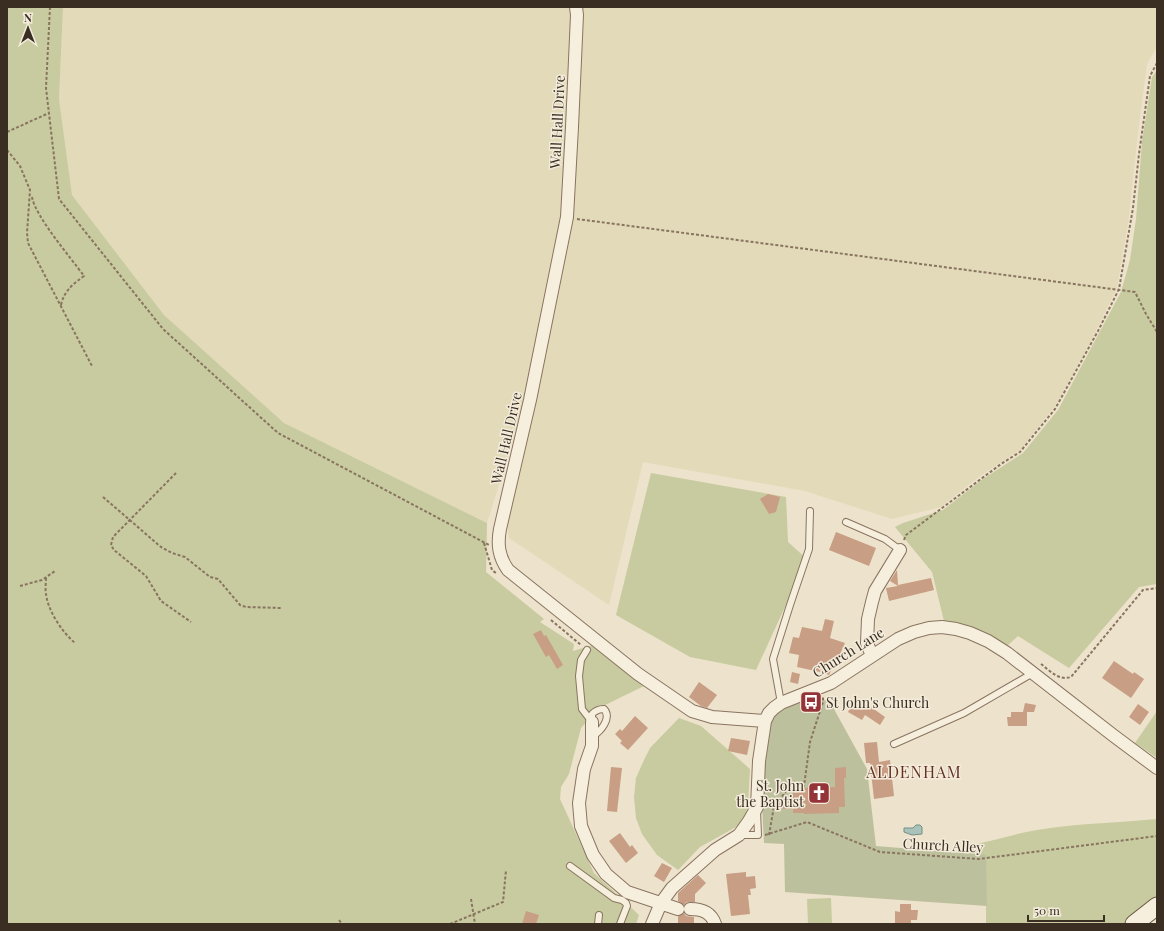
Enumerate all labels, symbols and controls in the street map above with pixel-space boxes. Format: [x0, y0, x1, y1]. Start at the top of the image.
north arrow [8, 8, 48, 48]
text: N [24, 10, 32, 25]
street label: Wall Hall Drive [545, 75, 569, 170]
street label: Wall Hall Drive [486, 390, 526, 487]
street label: Church Lane [809, 622, 887, 682]
bus stop icon: St John's Church [798, 689, 824, 715]
place label: St John's Church [826, 693, 930, 712]
district label: ALDENHAM [865, 761, 962, 782]
place label: St. John the Baptist [736, 776, 805, 811]
church icon: St. John the Baptist [806, 780, 832, 806]
street label: Church Alley [902, 833, 984, 857]
scale bar [1028, 897, 1104, 923]
text: 50 m [1034, 902, 1060, 918]

